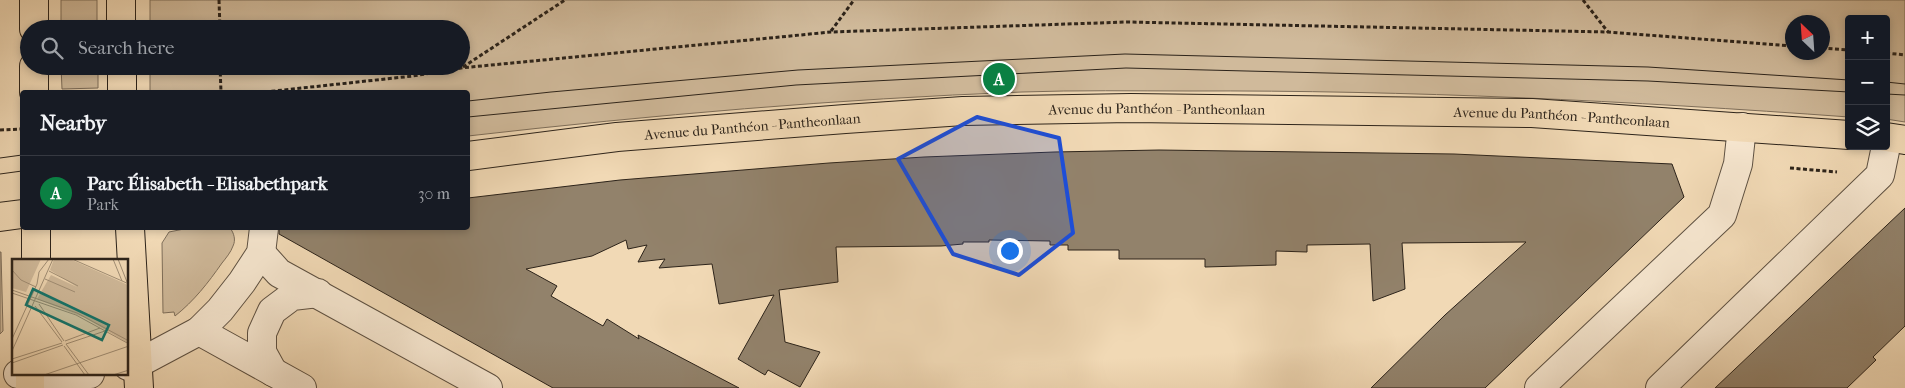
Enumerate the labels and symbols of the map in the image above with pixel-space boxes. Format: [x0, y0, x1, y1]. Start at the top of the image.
north arrow [1785, 15, 1830, 60]
pin: A [983, 60, 1015, 98]
street label: Avenue du Panthéon - Pantheonlaan [1047, 99, 1265, 118]
street label: Avenue du Panthéon - Pantheonlaan [1452, 104, 1670, 131]
street label: Avenue du Panthéon - Pantheonlaan [643, 109, 861, 143]
your location [997, 238, 1023, 264]
inset map [12, 259, 129, 376]

